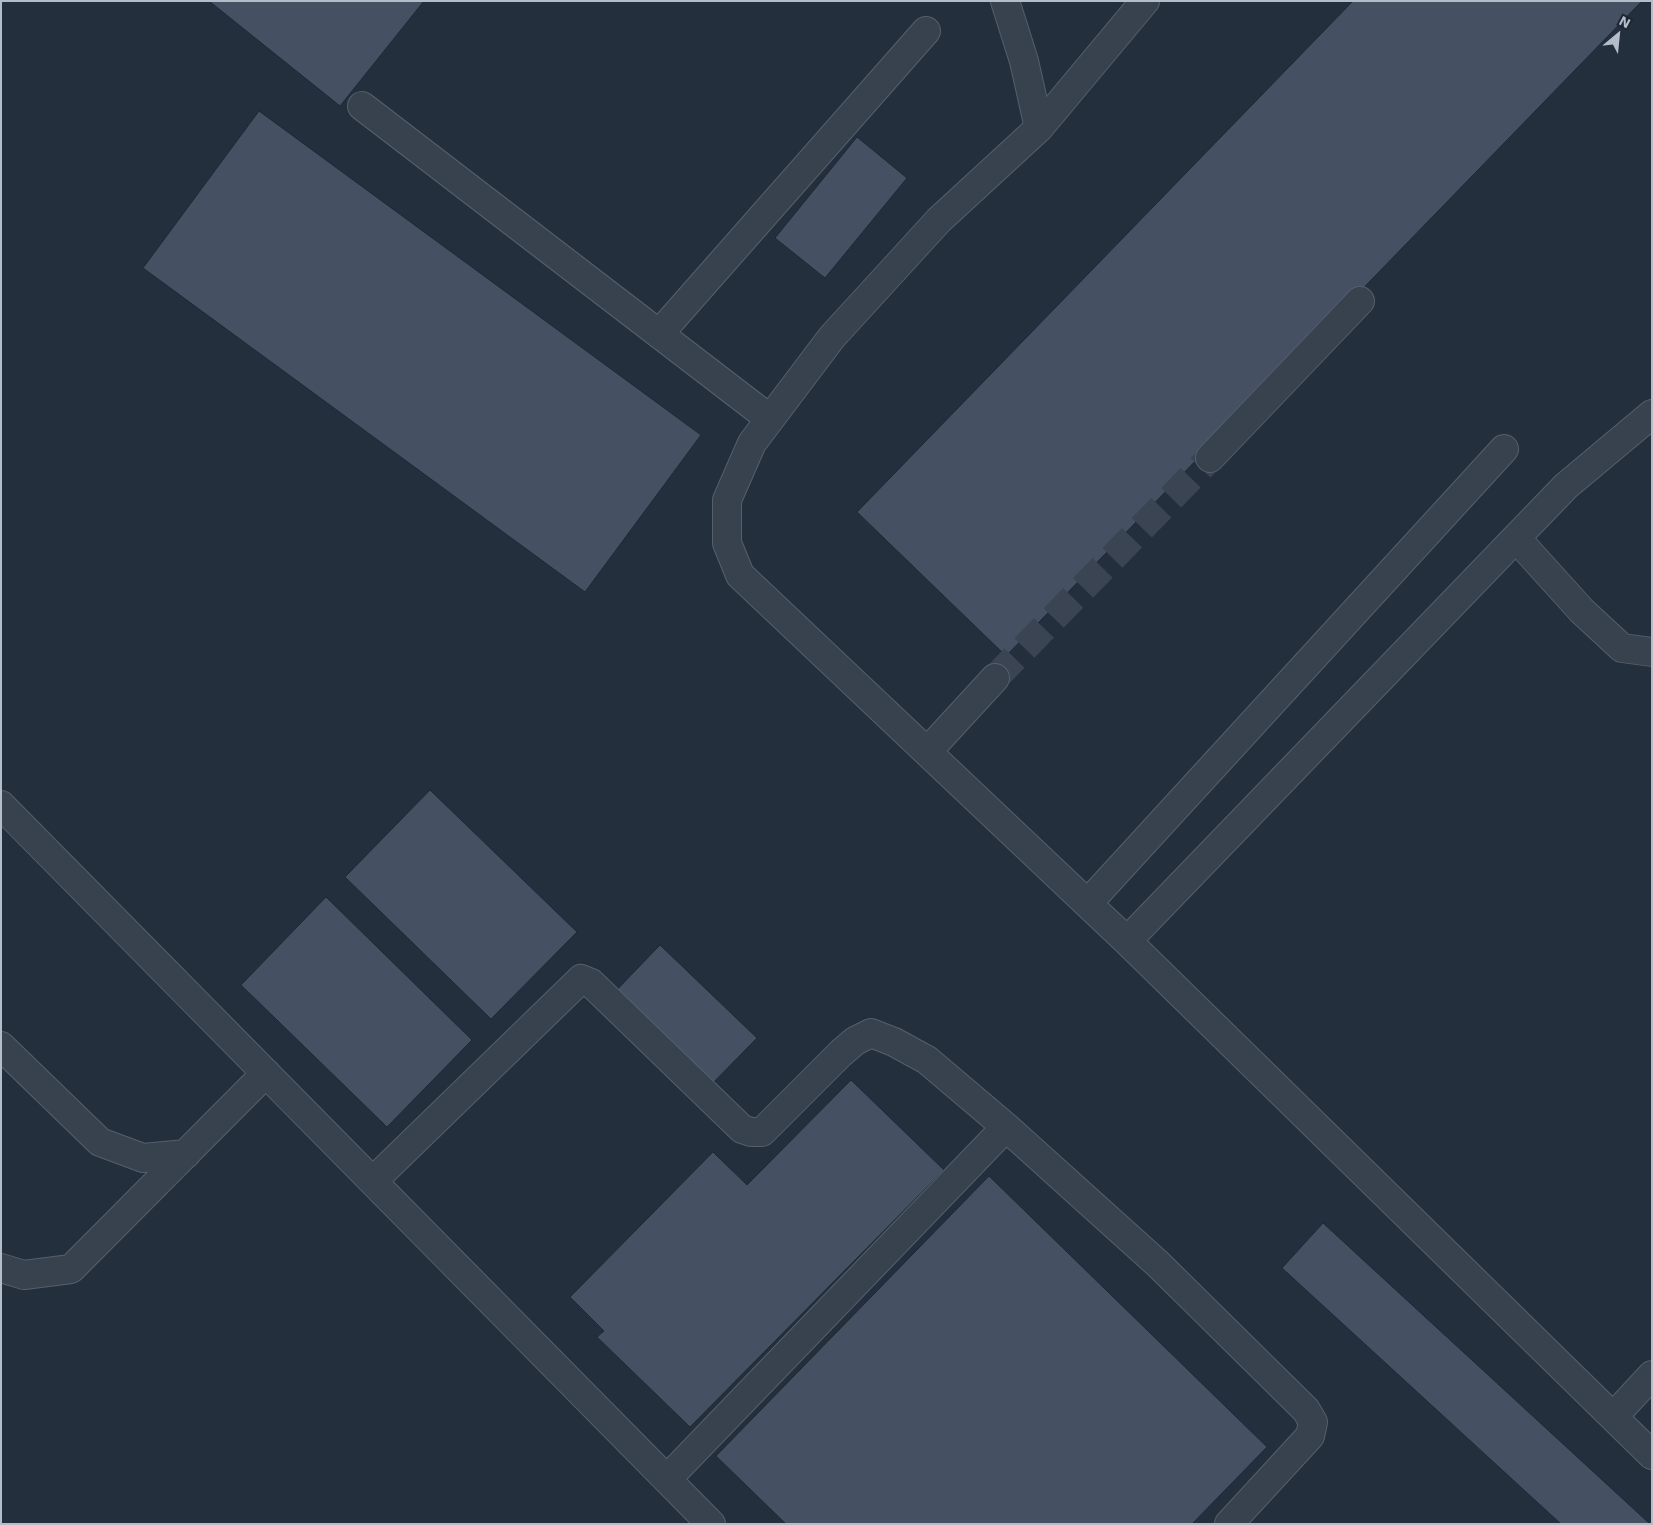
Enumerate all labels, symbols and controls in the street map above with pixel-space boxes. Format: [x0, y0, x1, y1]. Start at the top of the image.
north arrow [1593, 10, 1643, 60]
text: N [1617, 12, 1633, 31]

